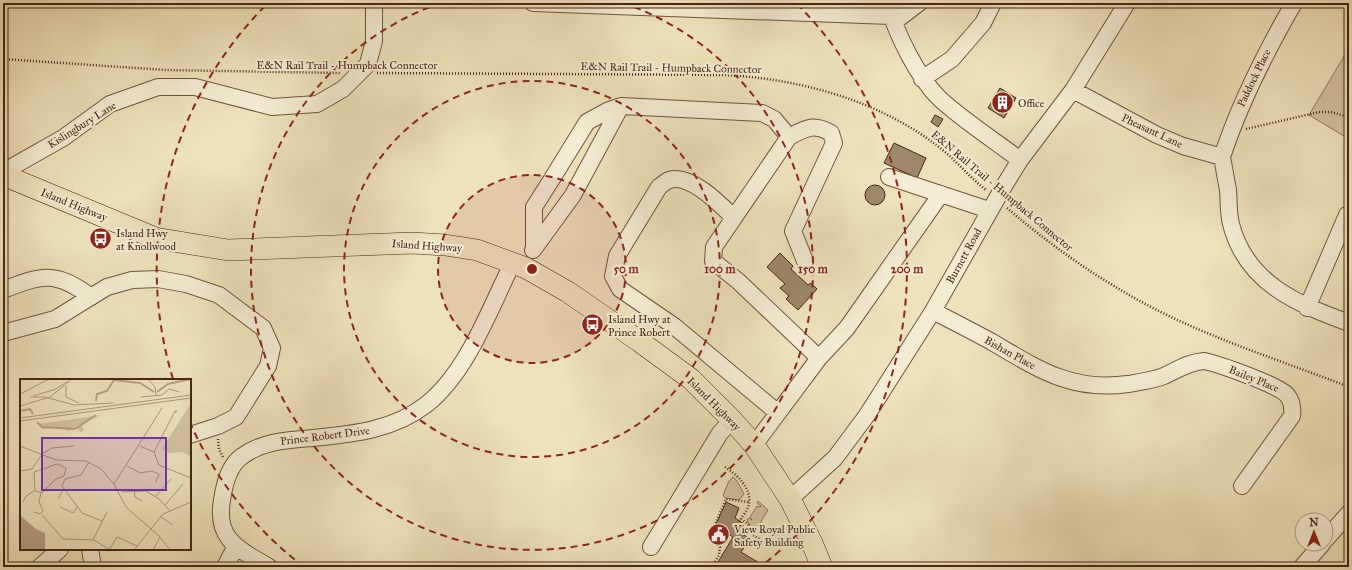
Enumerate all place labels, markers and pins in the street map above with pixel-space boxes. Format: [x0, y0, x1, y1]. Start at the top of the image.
building icon: Office [989, 90, 1015, 116]
place label: Office [1018, 97, 1045, 110]
bus stop icon: Island Hwy at Knollwood [88, 226, 114, 252]
place label: Island Hwy at Knollwood [116, 227, 176, 253]
centre of rings [525, 262, 539, 276]
bus stop icon: Island Hwy at Prince Robert [580, 312, 606, 338]
place label: Island Hwy at Prince Robert [608, 313, 671, 339]
public building icon: View Royal Public Safety Building [706, 522, 732, 548]
place label: View Royal Public Safety Building [733, 523, 815, 549]

